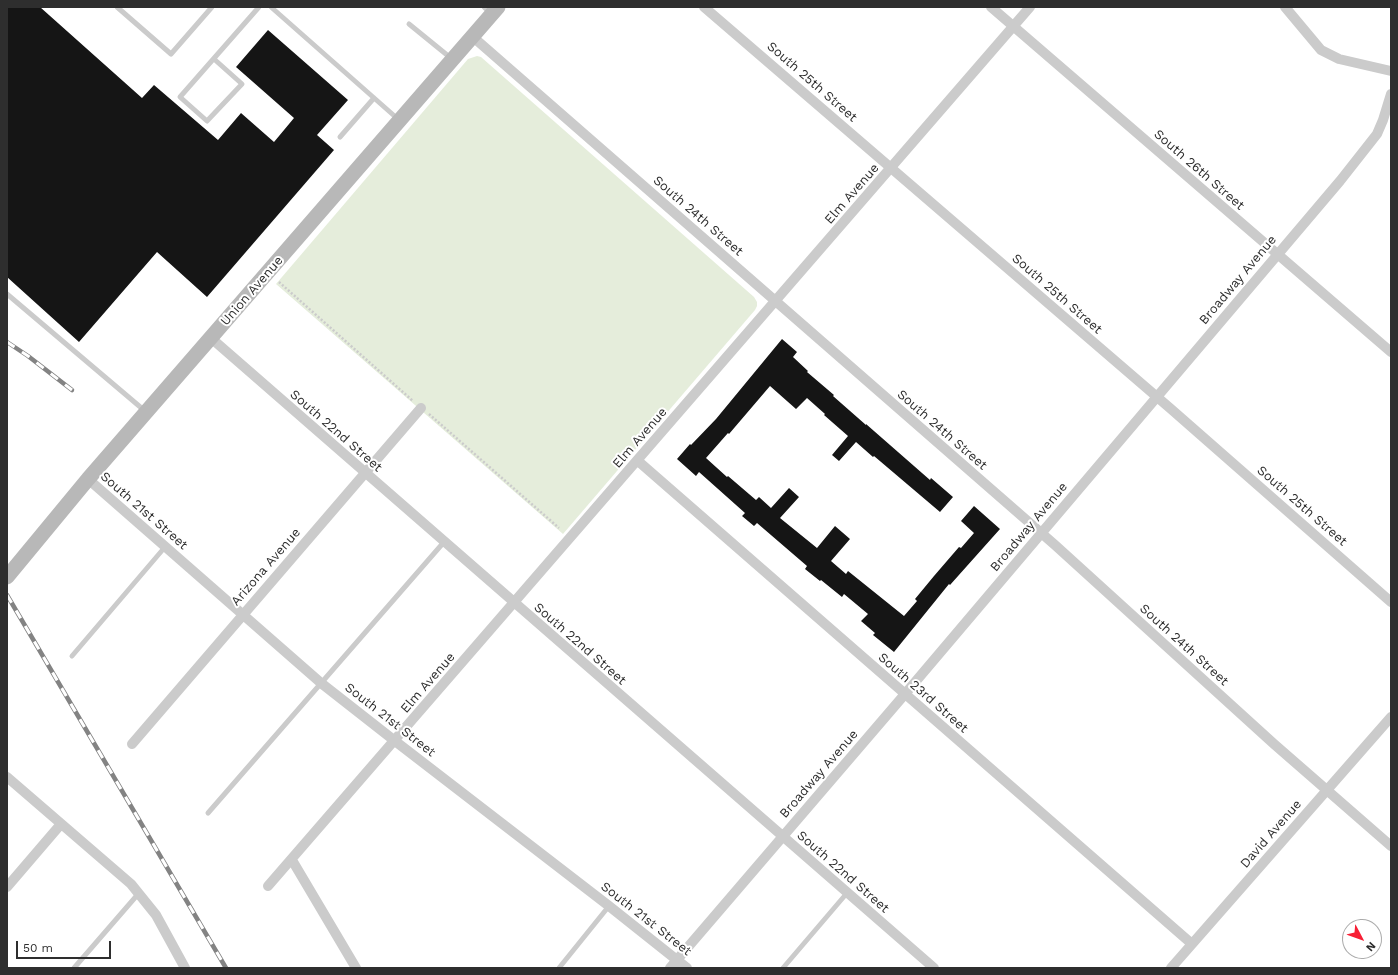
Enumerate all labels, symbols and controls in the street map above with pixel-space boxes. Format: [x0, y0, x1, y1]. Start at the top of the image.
street label: South 25th Street [764, 39, 860, 125]
street label: South 26th Street [1151, 127, 1247, 213]
street label: Elm Avenue [821, 161, 883, 227]
street label: South 24th Street [650, 173, 746, 259]
street label: Broadway Avenue [1196, 232, 1280, 328]
street label: South 25th Street [1009, 251, 1105, 337]
street label: Union Avenue [218, 253, 286, 329]
street label: South 22nd Street [287, 387, 385, 475]
street label: South 24th Street [894, 387, 990, 473]
street label: Elm Avenue [609, 405, 671, 471]
street label: South 25th Street [1254, 463, 1350, 549]
street label: South 21st Street [97, 469, 191, 553]
street label: Broadway Avenue [987, 479, 1071, 575]
street label: Arizona Avenue [228, 525, 304, 609]
street label: South 22nd Street [531, 600, 629, 688]
street label: South 24th Street [1136, 601, 1232, 689]
street label: Elm Avenue [397, 650, 459, 716]
street label: South 23rd Street [875, 650, 971, 736]
street label: South 21st Street [342, 680, 438, 760]
street label: Broadway Avenue [776, 727, 862, 821]
street label: David Avenue [1237, 797, 1305, 871]
street label: South 22nd Street [794, 828, 892, 916]
street label: South 21st Street [598, 879, 694, 959]
north arrow [1342, 919, 1382, 959]
scale bar [18, 933, 113, 959]
text: N [1363, 939, 1378, 954]
text: 50 m [23, 941, 53, 955]

